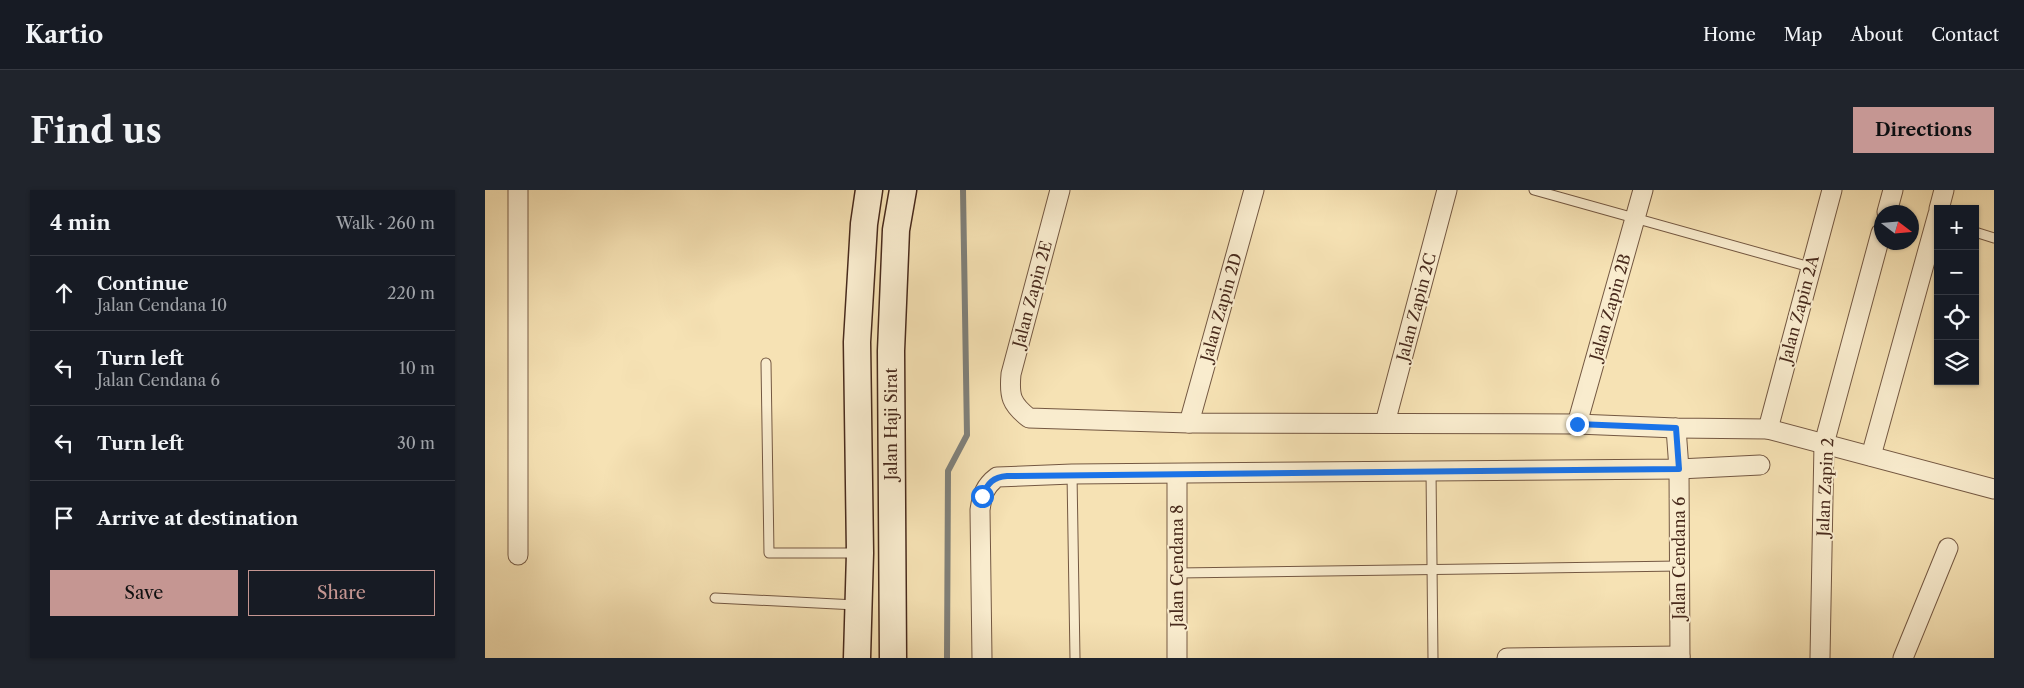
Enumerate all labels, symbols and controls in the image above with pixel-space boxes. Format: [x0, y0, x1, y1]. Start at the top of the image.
text: Kartio [25, 20, 103, 49]
text: Home [1703, 24, 1756, 46]
text: Map [1784, 24, 1822, 46]
text: About [1850, 24, 1903, 46]
text: Contact [1931, 24, 1999, 46]
button: Directions [1853, 107, 1994, 153]
text: Find us [30, 109, 162, 152]
north arrow [1874, 205, 1919, 250]
map controls [1934, 205, 1979, 385]
button: + [1934, 205, 1979, 250]
text: 4 min [50, 210, 111, 235]
text: Walk · 260 m [336, 213, 435, 233]
street label: Jalan Zapin 2E [1007, 238, 1056, 353]
street label: Jalan Zapin 2D [1195, 250, 1246, 366]
button: − [1934, 250, 1979, 295]
street label: Jalan Zapin 2C [1391, 251, 1440, 366]
street label: Jalan Zapin 2B [1584, 251, 1635, 366]
street label: Jalan Zapin 2A [1774, 252, 1823, 368]
text: Continue [97, 272, 189, 295]
icon: ahead [50, 279, 78, 307]
text: 220 m [387, 283, 435, 303]
text: Jalan Cendana 10 [97, 295, 227, 315]
button: locate [1934, 295, 1979, 340]
button: layers [1934, 340, 1979, 385]
text: Turn left [97, 347, 184, 370]
icon: left [50, 354, 78, 382]
text: 10 m [399, 358, 435, 378]
street label: Jalan Haji Sirat [881, 368, 901, 483]
text: Jalan Cendana 6 [97, 370, 220, 390]
route end [1566, 413, 1589, 436]
icon: left [50, 429, 78, 457]
text: Turn left [97, 432, 184, 455]
text: 30 m [397, 433, 435, 453]
street label: Jalan Zapin 2 [1812, 437, 1838, 540]
route start [971, 485, 994, 508]
street label: Jalan Cendana 6 [1669, 497, 1689, 622]
icon: arrive [50, 504, 78, 532]
street label: Jalan Cendana 8 [1167, 505, 1187, 630]
text: Arrive at destination [97, 507, 298, 530]
button: Save [50, 570, 238, 616]
button: Share [248, 570, 435, 616]

